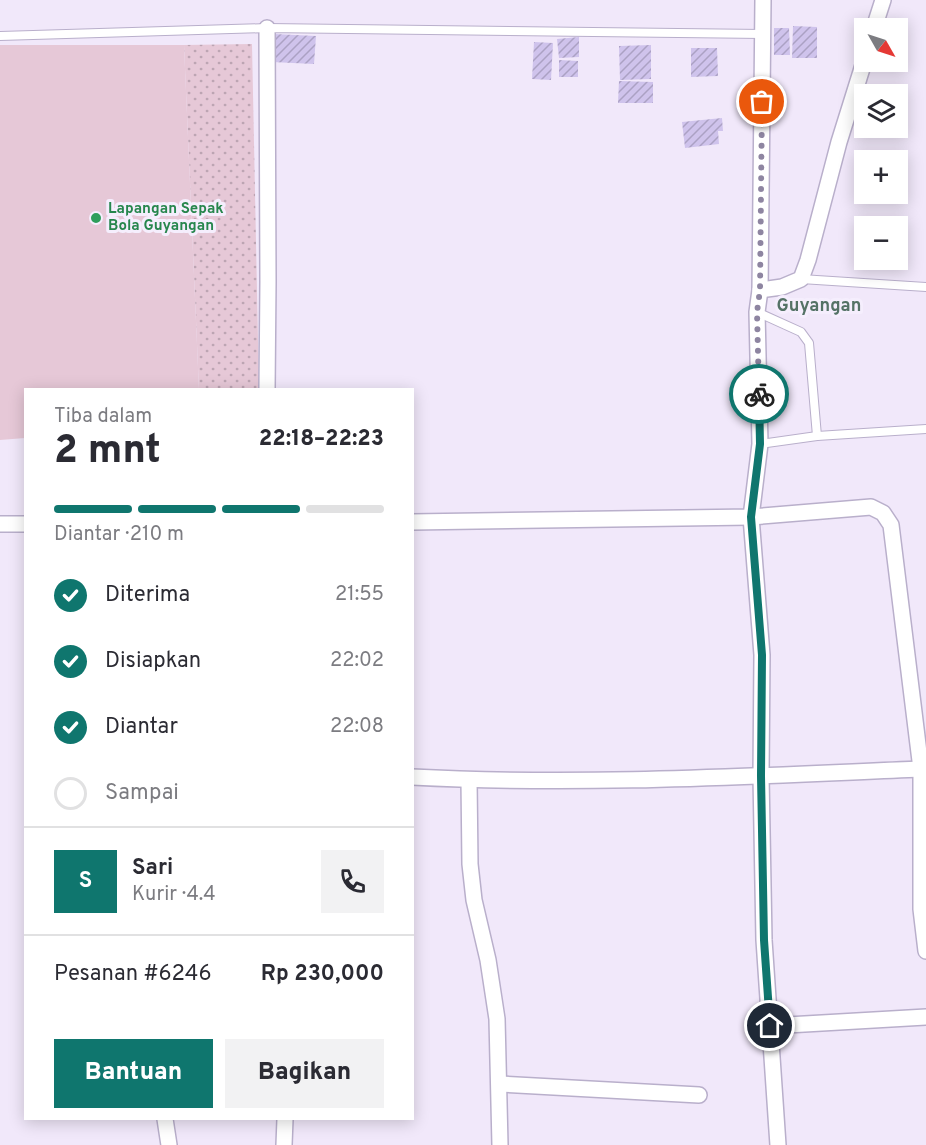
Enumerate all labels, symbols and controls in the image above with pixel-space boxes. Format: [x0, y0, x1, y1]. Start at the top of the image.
north arrow [854, 18, 908, 72]
map controls [854, 18, 908, 270]
pin [736, 76, 787, 127]
button: layers [854, 84, 908, 138]
icon: bag [745, 85, 778, 118]
button: + [854, 150, 908, 204]
place label: Lapangan Sepak Bola Guyangan [108, 200, 224, 236]
marker: Lapangan Sepak Bola Guyangan [89, 211, 103, 225]
button: − [854, 216, 908, 270]
district label: Guyangan [777, 295, 861, 318]
courier [729, 364, 789, 424]
icon: bike [743, 378, 776, 411]
text: Tiba dalam [54, 404, 152, 430]
text: 22:18–22:23 [259, 426, 384, 453]
text: 2 mnt [54, 428, 161, 477]
text: Diantar · 210 m [54, 522, 184, 548]
icon: check [54, 579, 87, 612]
text: Diterima [105, 582, 190, 609]
text: 21:55 [335, 582, 384, 608]
icon: check [54, 645, 87, 678]
text: Disiapkan [105, 648, 201, 675]
text: 22:02 [330, 648, 384, 674]
icon: check [54, 711, 87, 744]
text: Diantar [105, 714, 178, 741]
text: 22:08 [330, 714, 384, 740]
text: Sampai [105, 780, 179, 807]
button: phone [321, 850, 384, 913]
text: Sari [132, 855, 173, 882]
text: S [79, 868, 92, 895]
text: Kurir · 4.4 [132, 882, 216, 908]
text: Pesanan #6246 [54, 961, 212, 988]
text: Rp 230,000 [261, 961, 384, 988]
pin [744, 1000, 795, 1051]
icon: home [753, 1009, 786, 1042]
button: Bantuan [54, 1039, 213, 1108]
button: Bagikan [225, 1039, 384, 1108]

